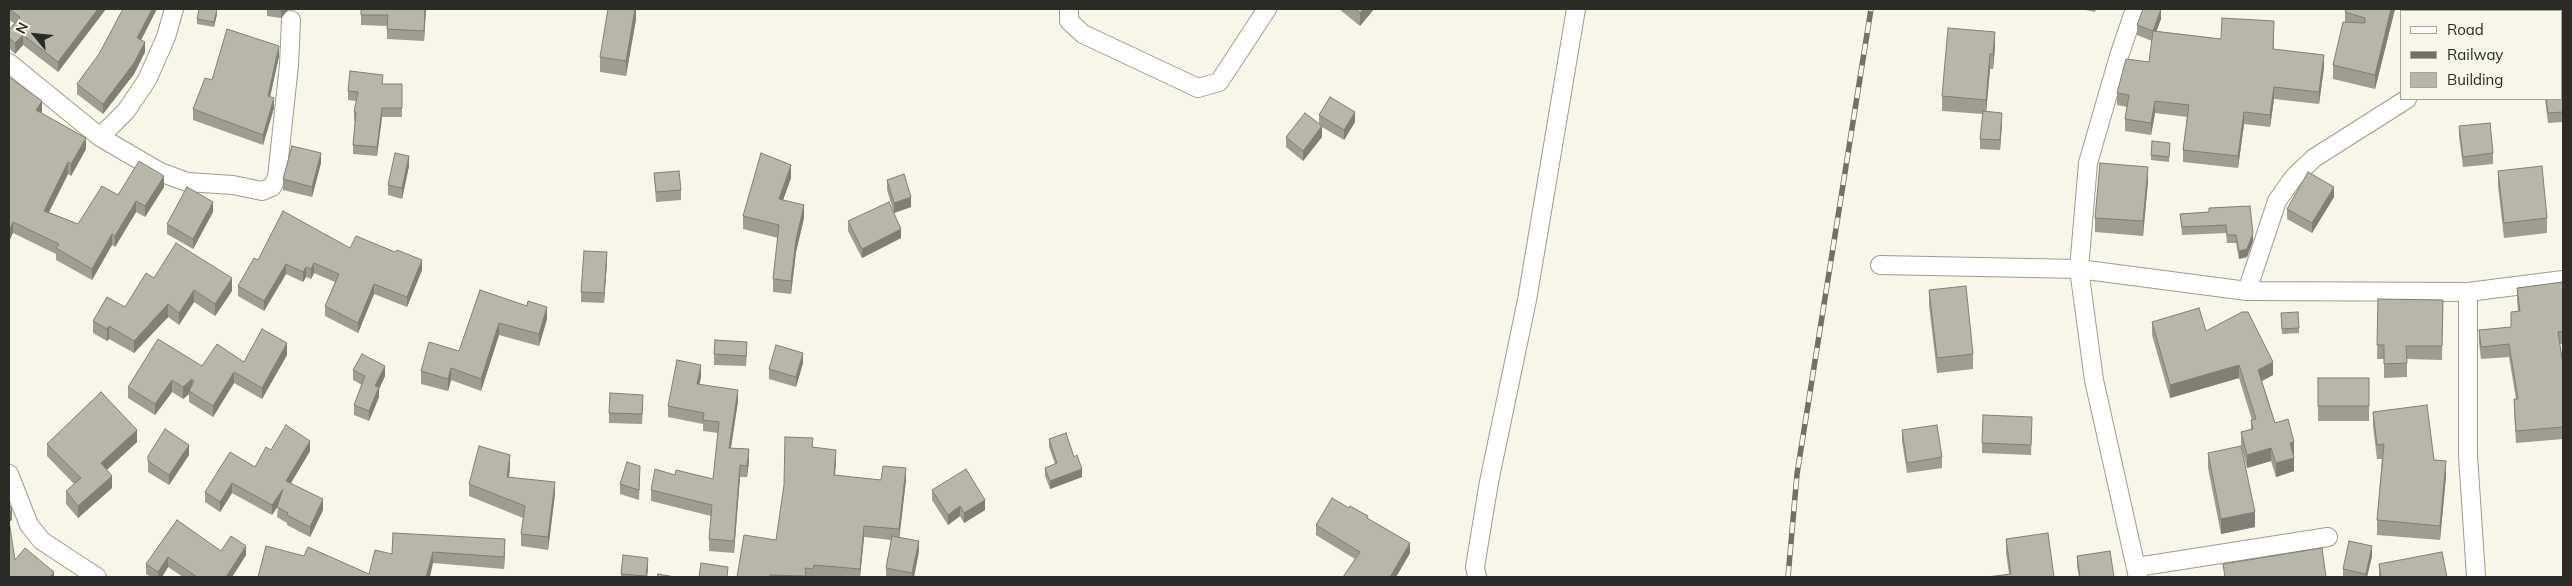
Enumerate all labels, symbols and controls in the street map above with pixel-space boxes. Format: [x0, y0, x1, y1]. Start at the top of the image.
north arrow [10, 10, 60, 60]
legend [2400, 10, 2562, 100]
text: N [11, 19, 32, 37]
text: Road [2447, 20, 2484, 39]
text: Railway [2447, 45, 2503, 64]
text: Building [2447, 70, 2503, 89]

